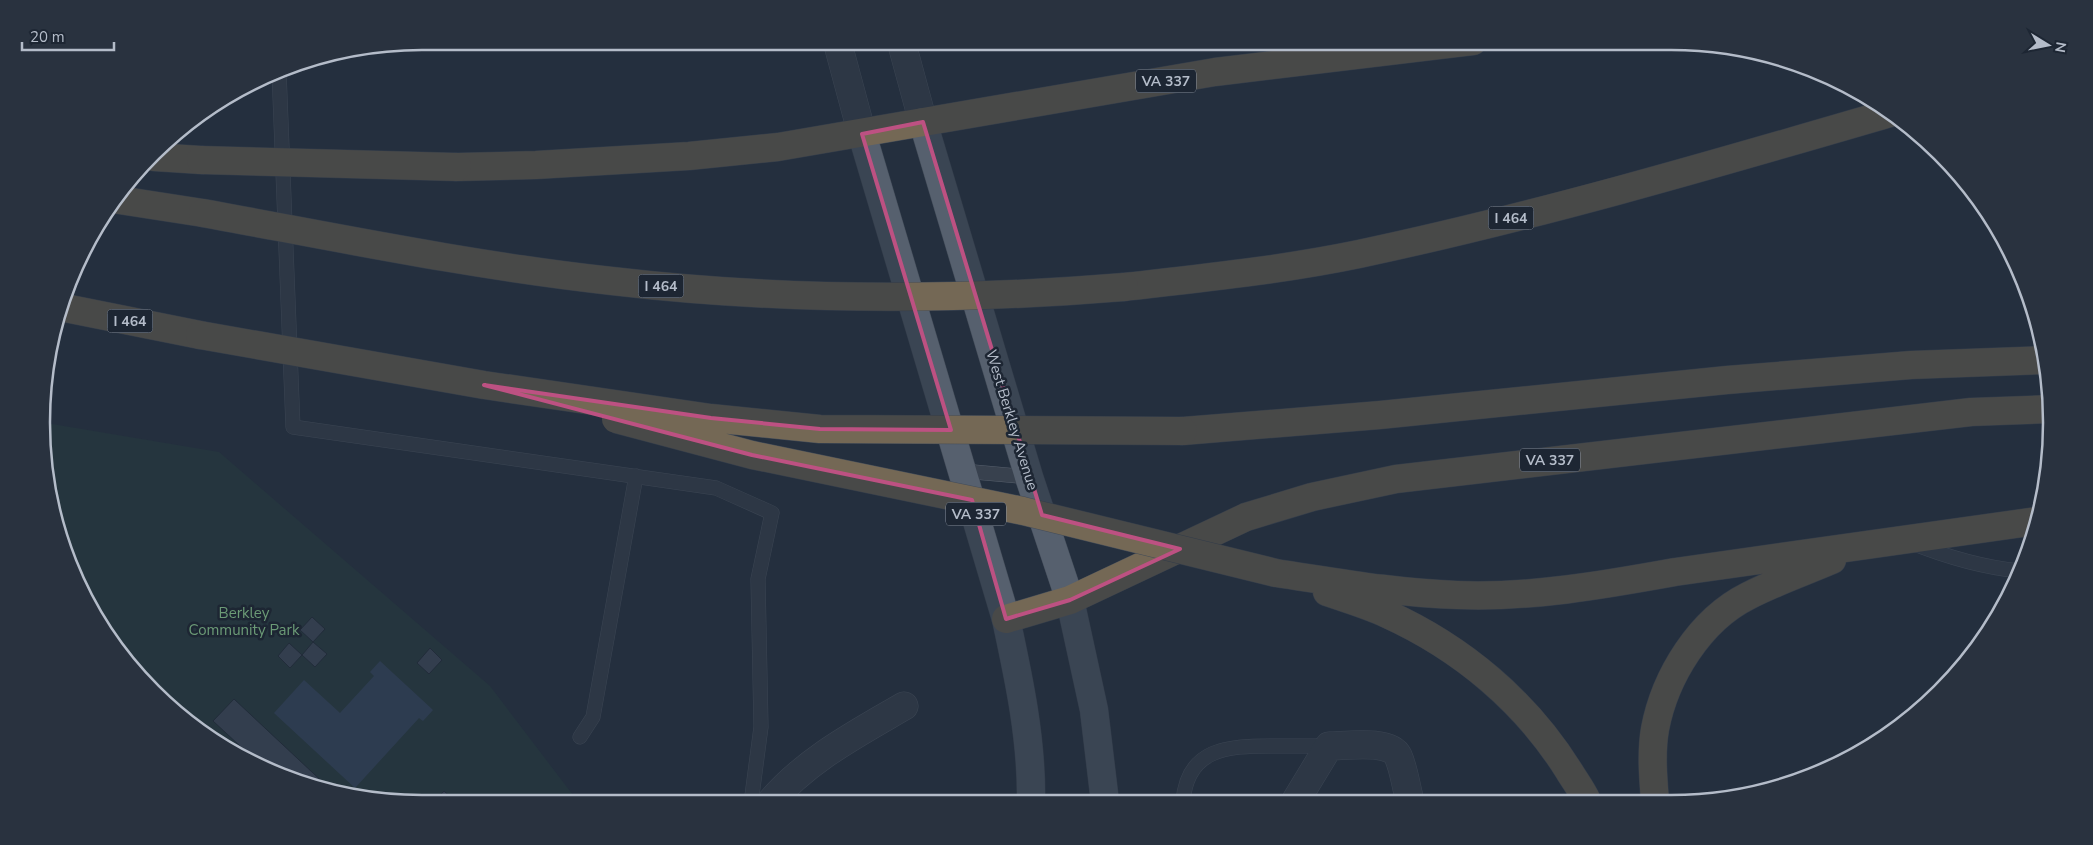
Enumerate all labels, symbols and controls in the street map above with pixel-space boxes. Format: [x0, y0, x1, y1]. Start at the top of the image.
scale bar [22, 20, 115, 52]
north arrow [2023, 20, 2073, 70]
text: 20 m [30, 27, 65, 47]
text: N [2050, 40, 2071, 54]
road number: VA 337 [1136, 70, 1196, 92]
road number: I 464 [1488, 207, 1534, 230]
road number: I 464 [638, 274, 684, 298]
road number: I 464 [108, 310, 152, 332]
street label: West Berkley Avenue [981, 347, 1043, 493]
road number: VA 337 [1520, 448, 1580, 472]
road number: VA 337 [946, 502, 1006, 526]
park label: Berkley Community Park [189, 603, 300, 640]

